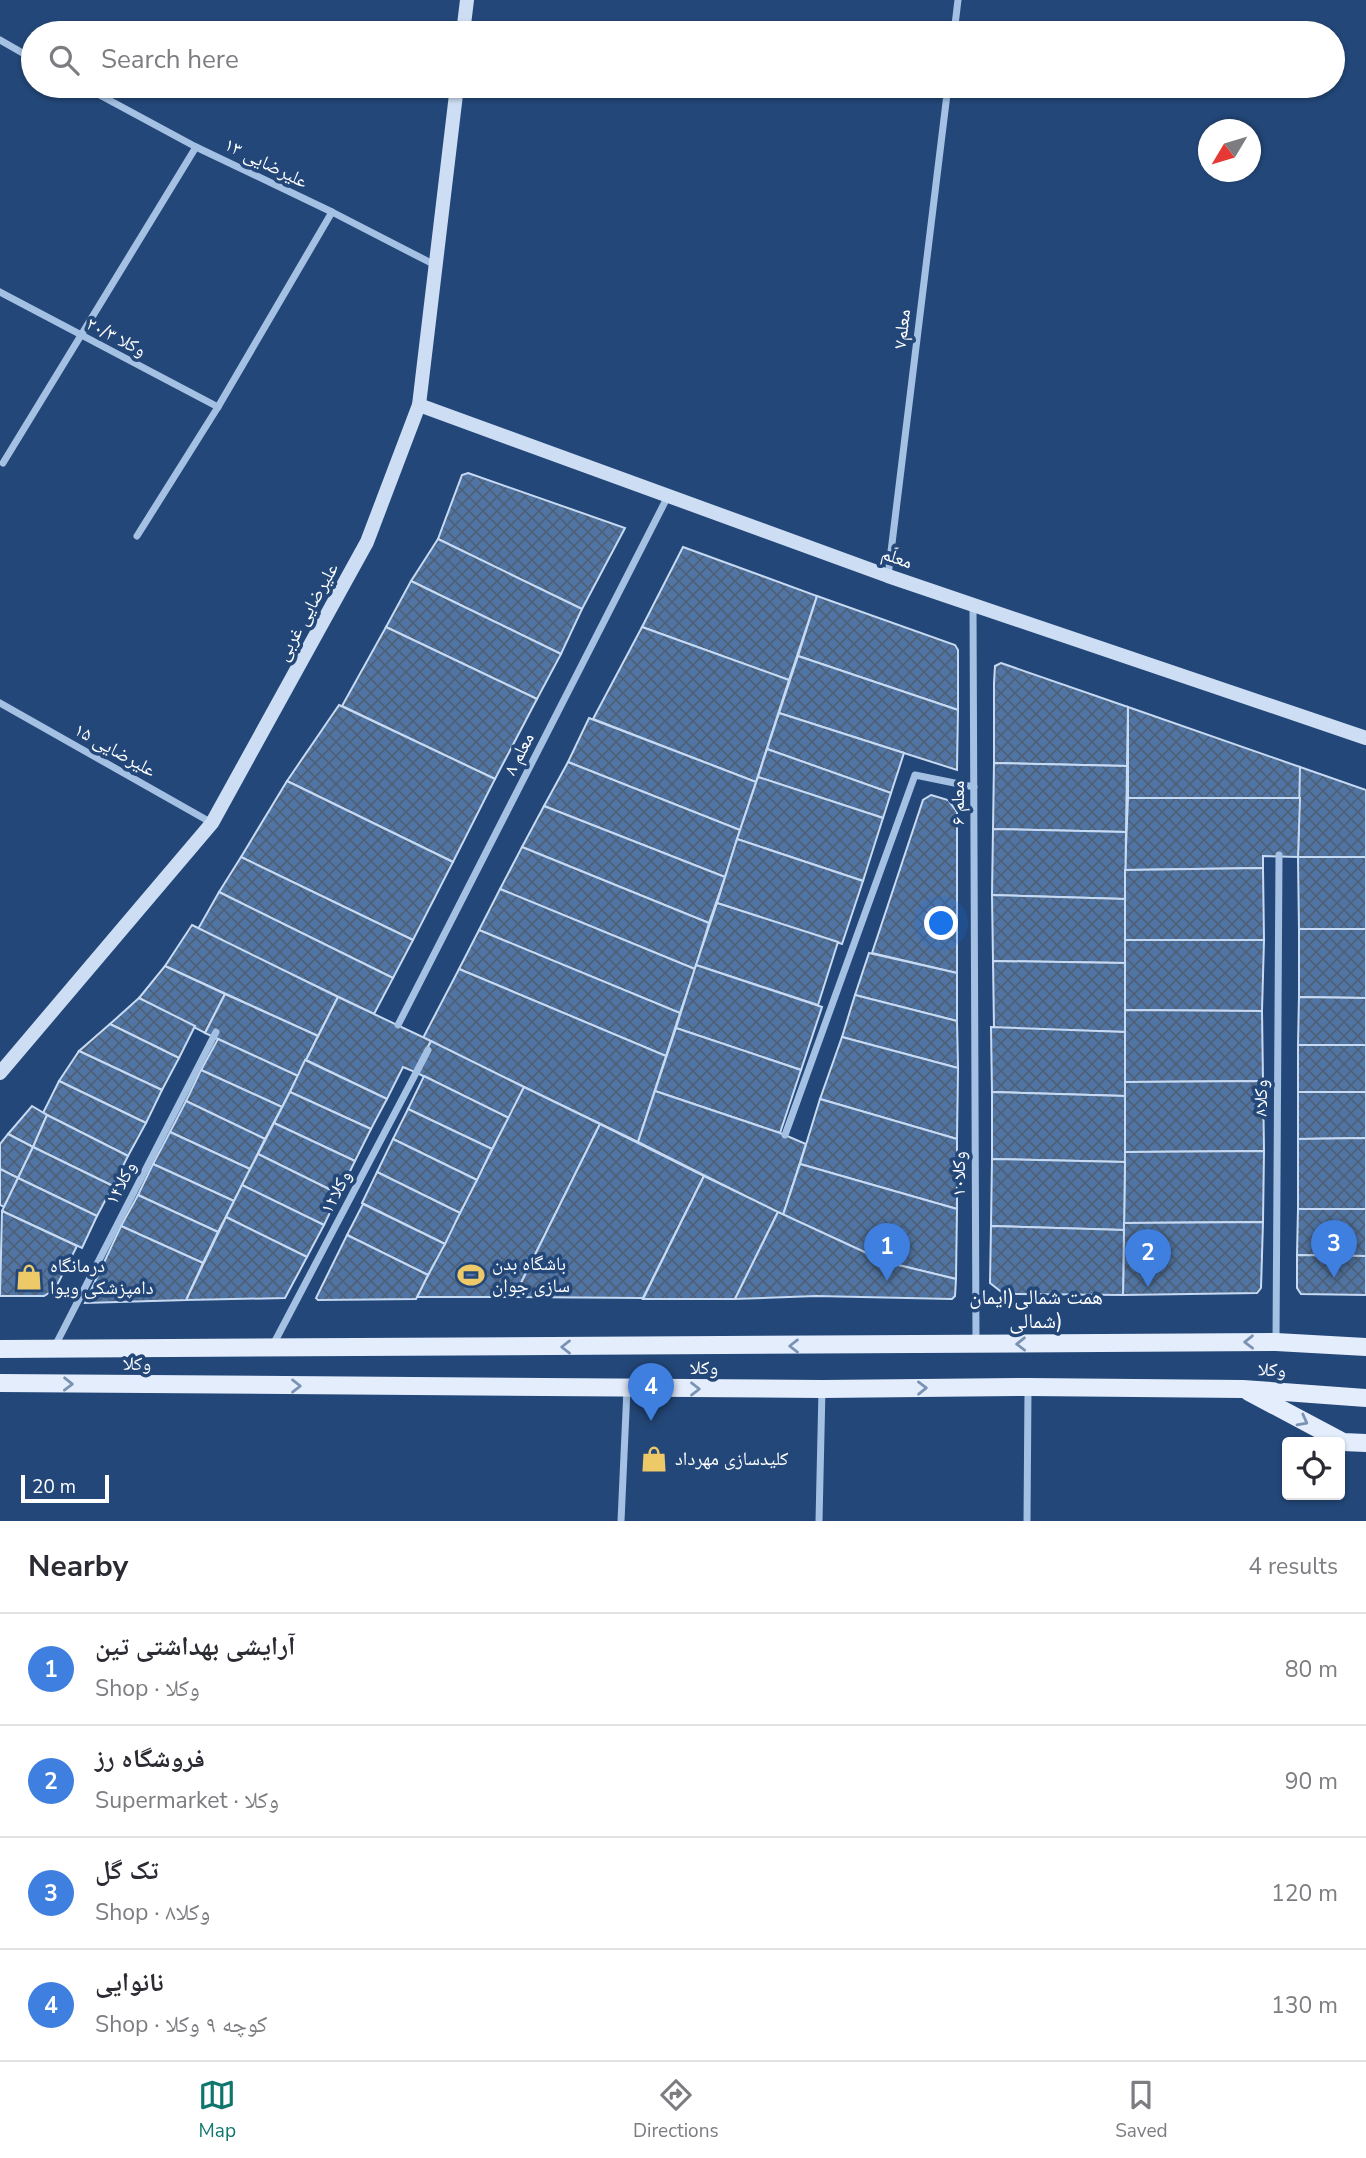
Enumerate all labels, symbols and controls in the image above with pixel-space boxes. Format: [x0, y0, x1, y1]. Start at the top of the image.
search box [21, 21, 1345, 98]
icon: search [45, 41, 83, 79]
text: Search here [101, 42, 239, 77]
north arrow [1198, 119, 1261, 182]
street label: ۱۳ علیرضایی [220, 132, 313, 195]
street label: معلم۷ [887, 308, 917, 350]
street label: وکلا ۲۰/۳ [81, 311, 151, 363]
street label: معلّم [878, 541, 916, 575]
street label: علیرضایی غربی [269, 558, 345, 666]
street label: ۱۵ علیرضایی [69, 717, 161, 783]
street label: ۸ معلم [497, 728, 541, 780]
street label: ۶ معلم [945, 781, 971, 825]
your location [924, 906, 958, 940]
street label: وکلا۸ [1248, 1080, 1274, 1116]
street label: وکلا۱۰ [946, 1151, 972, 1197]
street label: وکلا۱۴ [99, 1157, 143, 1209]
street label: وکلا۱۲ [314, 1166, 358, 1218]
pin: 3 [1311, 1220, 1357, 1278]
pin: 1 [864, 1223, 910, 1281]
pin: 2 [1125, 1229, 1171, 1287]
place label: باشگاه بدن سازی جوان [492, 1251, 570, 1299]
place label: درمانگاه دامپزشکی ویوا [50, 1253, 154, 1301]
sports icon: باشگاه بدن سازی جوان [456, 1260, 486, 1290]
shop icon: درمانگاه دامپزشکی ویوا [14, 1262, 44, 1292]
district label: همت شمالی(ایمان شمالی) [969, 1283, 1103, 1335]
one-way arrow [1243, 1334, 1254, 1350]
one-way arrow [1016, 1336, 1026, 1352]
one-way arrow [788, 1338, 799, 1354]
one-way arrow [561, 1339, 571, 1355]
street label: وکلا [123, 1351, 151, 1377]
street label: وکلا [690, 1355, 718, 1381]
street label: وکلا [1257, 1356, 1287, 1384]
pin: 4 [628, 1363, 674, 1421]
one-way arrow [63, 1376, 74, 1392]
one-way arrow [291, 1378, 301, 1394]
one-way arrow [917, 1380, 928, 1396]
one-way arrow [690, 1381, 700, 1397]
one-way arrow [1296, 1413, 1308, 1426]
map controls [1282, 1437, 1345, 1500]
button: locate [1282, 1437, 1345, 1500]
shop icon: کلیدسازی مهرداد [639, 1444, 669, 1474]
place label: کلیدسازی مهرداد [675, 1446, 789, 1472]
scale bar [21, 1472, 108, 1504]
text: 20 m [32, 1474, 76, 1500]
text: Nearby [28, 1546, 128, 1587]
text: 4 results [1248, 1551, 1338, 1582]
text: آرایشی بهداشتی تین [95, 1629, 295, 1664]
text: 1 [44, 1654, 58, 1685]
text: 80 m [1285, 1654, 1338, 1685]
text: Shop · وکلا [95, 1673, 200, 1704]
text: فروشگاه رز [95, 1741, 205, 1776]
text: 2 [44, 1766, 58, 1797]
text: 90 m [1285, 1766, 1338, 1797]
text: Supermarket · وکلا [95, 1785, 279, 1816]
text: تک گل [95, 1853, 158, 1888]
text: 3 [44, 1878, 58, 1909]
text: 120 m [1271, 1878, 1338, 1909]
text: Shop · وکلا۸ [95, 1897, 210, 1928]
text: نانوایی [95, 1965, 164, 2000]
text: 4 [44, 1990, 58, 2021]
text: 130 m [1271, 1990, 1338, 2021]
text: Shop · کوچه ۹ وکلا [95, 2009, 267, 2040]
tab: Map [198, 2076, 236, 2144]
tab: Directions [633, 2076, 719, 2144]
tab: Saved [1115, 2076, 1168, 2144]

